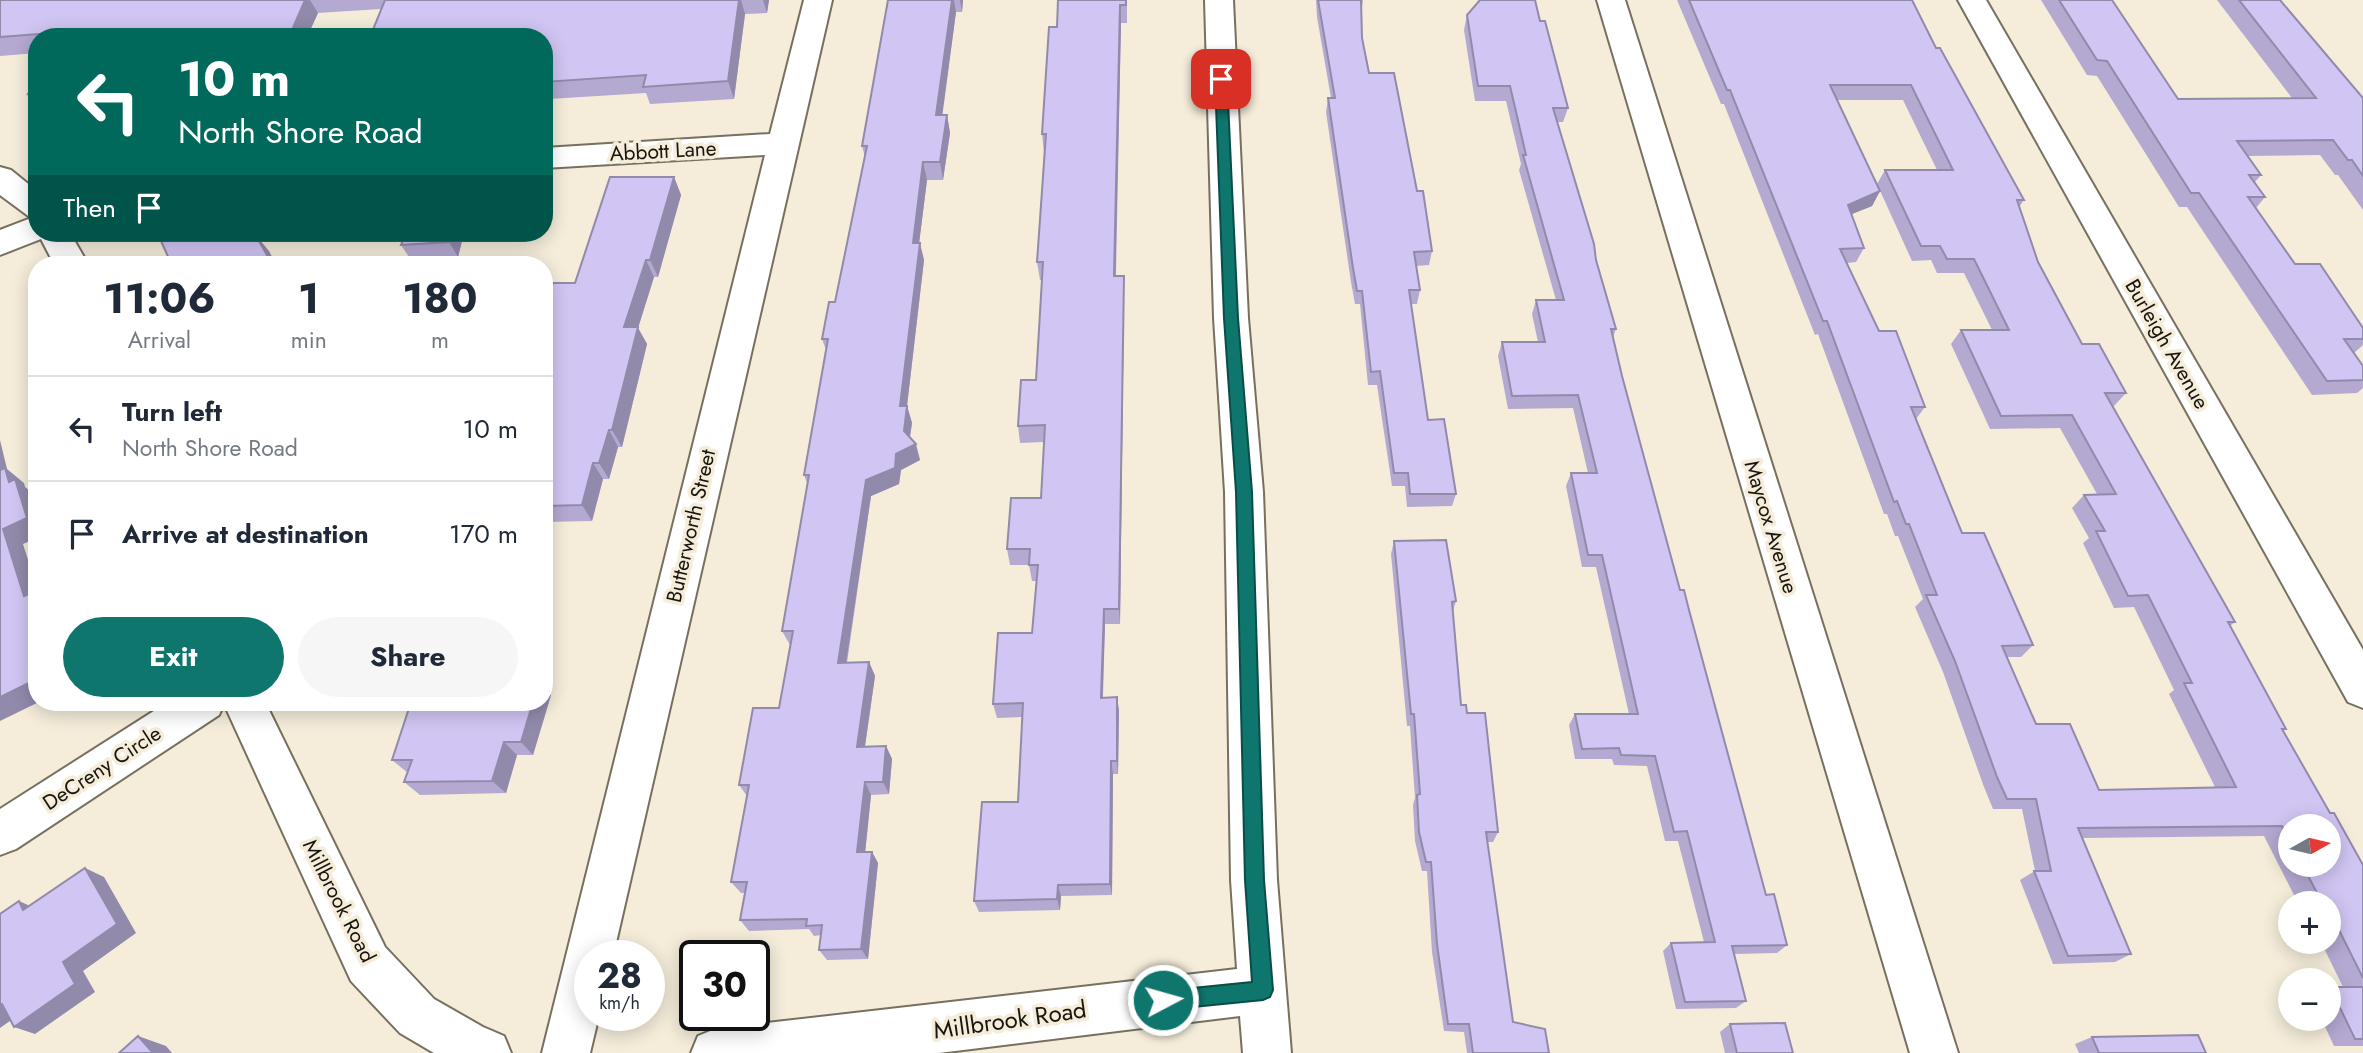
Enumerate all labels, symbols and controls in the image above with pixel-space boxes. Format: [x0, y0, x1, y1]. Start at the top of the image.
text: 10 m [178, 44, 290, 114]
pin [1191, 49, 1251, 109]
icon: left [63, 56, 154, 147]
icon: arrive [1202, 60, 1240, 98]
text: North Shore Road [178, 109, 423, 155]
street label: Abbott Lane [609, 133, 717, 169]
text: Then [63, 189, 116, 227]
icon: arrive [130, 189, 168, 227]
text: 11:06 [103, 268, 216, 329]
text: 1 [298, 268, 320, 329]
text: 180 [402, 268, 478, 329]
street label: Burleigh Avenue [2118, 273, 2217, 415]
text: Arrival [128, 323, 191, 357]
text: min [291, 323, 327, 357]
text: m [431, 323, 449, 357]
text: Turn left [122, 393, 222, 431]
icon: left [63, 410, 101, 448]
text: 10 m [463, 410, 518, 448]
text: North Shore Road [122, 431, 298, 465]
street label: Butterworth Street [659, 446, 723, 606]
street label: Maycox Avenue [1737, 457, 1806, 597]
icon: arrive [63, 515, 101, 553]
text: Arrive at destination [122, 515, 369, 553]
text: 170 m [449, 515, 518, 553]
button: Exit [63, 617, 284, 697]
button: Share [298, 617, 518, 697]
street label: DeCreny Circle [37, 718, 167, 818]
north arrow [2278, 814, 2342, 877]
map controls [2278, 814, 2341, 1031]
street label: Millbrook Road [295, 834, 383, 968]
button: + [2278, 891, 2341, 954]
speed limit sign: 30 [679, 940, 770, 1031]
text: 28 [597, 951, 642, 1001]
position arrow [1126, 963, 1200, 1037]
button: − [2278, 968, 2341, 1031]
text: km/h [599, 990, 640, 1016]
street label: Millbrook Road [931, 991, 1089, 1048]

